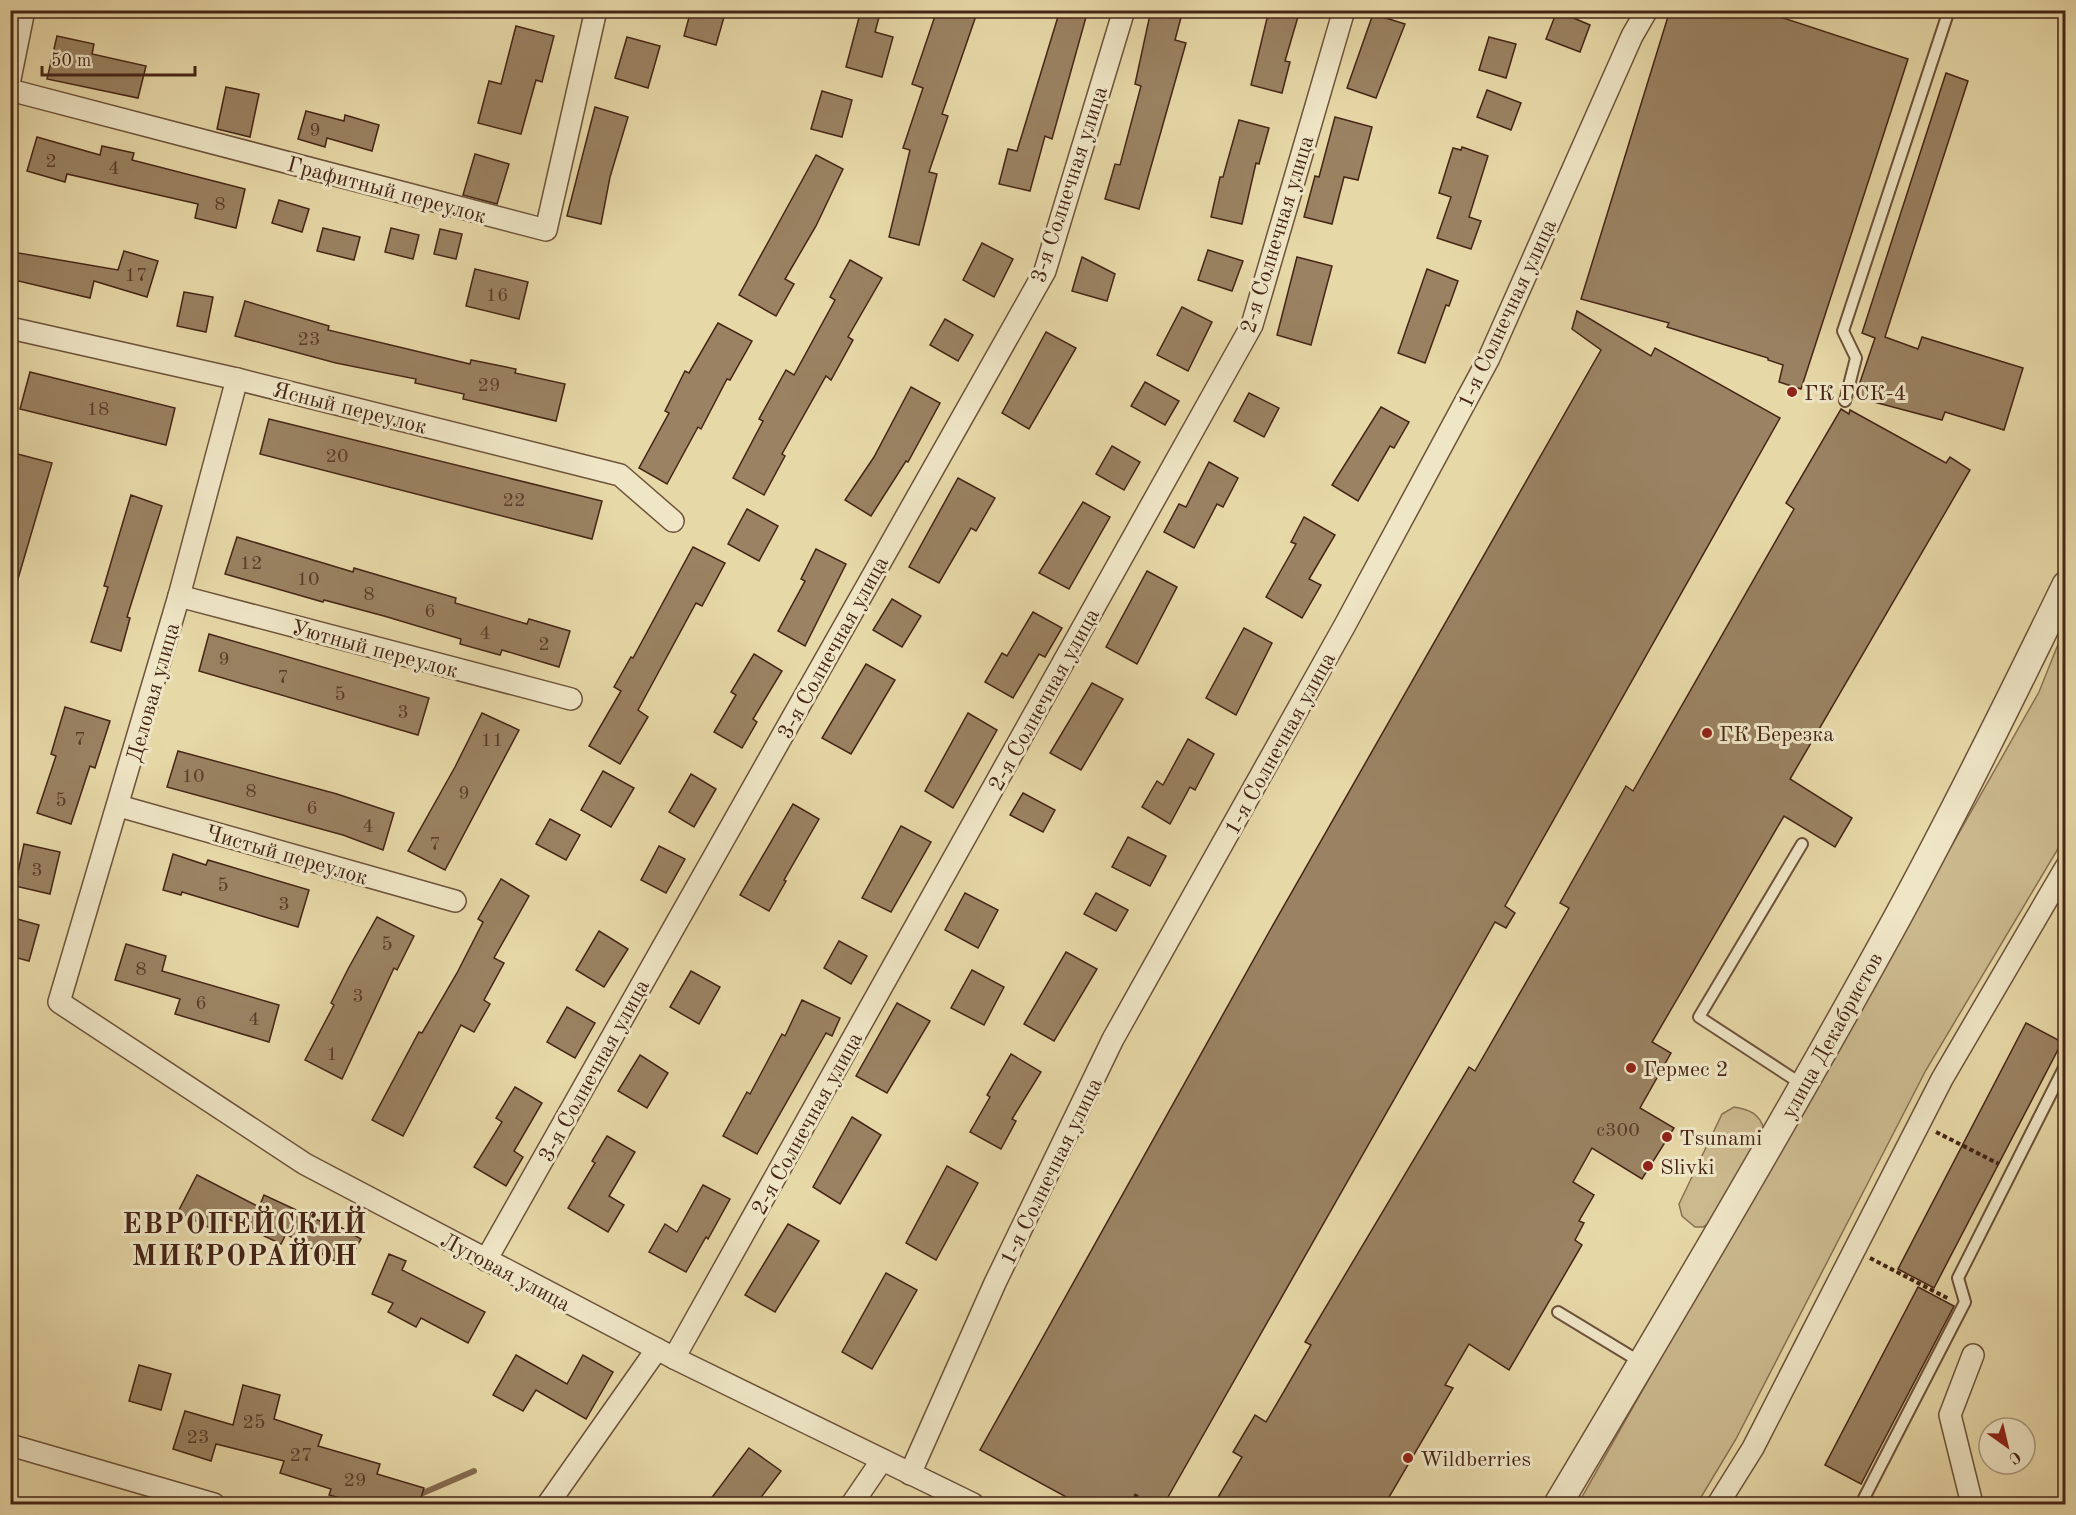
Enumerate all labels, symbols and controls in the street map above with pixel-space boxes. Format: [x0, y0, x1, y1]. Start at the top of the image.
scale bar [42, 39, 195, 77]
text: 50 m [51, 52, 91, 70]
street label: 3-я Солнечная улица [1028, 84, 1112, 286]
house number: 9 [309, 121, 321, 141]
street label: 2-я Солнечная улица [1237, 133, 1318, 336]
house number: 2 [45, 152, 57, 172]
street label: Графитный переулок [285, 154, 488, 228]
house number: 4 [108, 159, 120, 179]
house number: 8 [214, 195, 226, 215]
street label: 1-я Солнечная улица [1454, 216, 1561, 411]
house number: 17 [124, 266, 148, 286]
house number: 16 [485, 286, 509, 306]
house number: 23 [297, 330, 321, 350]
house number: 29 [477, 376, 501, 396]
street label: Ясный переулок [270, 379, 429, 439]
place label: ГК ГСК-4 [1804, 383, 1906, 405]
marker: ГК ГСК-4 [1785, 385, 1799, 399]
house number: 18 [86, 400, 110, 420]
house number: 20 [325, 447, 349, 467]
house number: 22 [502, 491, 526, 511]
street label: 3-я Солнечная улица [774, 553, 893, 743]
house number: 12 [239, 554, 263, 574]
house number: 10 [296, 570, 320, 590]
house number: 8 [363, 585, 375, 605]
house number: 6 [424, 602, 436, 622]
street label: 2-я Солнечная улица [985, 605, 1104, 795]
street label: Уютный переулок [289, 617, 460, 683]
street label: Деловая улица [124, 620, 184, 765]
house number: 4 [479, 624, 491, 644]
house number: 2 [538, 635, 550, 655]
street label: 1-я Солнечная улица [1221, 649, 1340, 839]
house number: 9 [218, 650, 230, 670]
house number: 7 [277, 668, 289, 688]
house number: 5 [334, 685, 346, 705]
house number: 3 [397, 703, 409, 723]
place label: ГК Березка [1719, 724, 1834, 746]
marker: ГК Березка [1700, 726, 1714, 740]
house number: 7 [74, 730, 86, 750]
house number: 11 [480, 731, 504, 751]
house number: 10 [181, 767, 205, 787]
house number: 8 [245, 782, 257, 802]
house number: 9 [458, 784, 470, 804]
house number: 5 [55, 791, 67, 811]
house number: 6 [306, 799, 318, 819]
house number: 4 [362, 817, 374, 837]
street label: Чистый переулок [203, 822, 370, 890]
house number: 7 [429, 835, 441, 855]
house number: 3 [31, 861, 43, 881]
house number: 5 [217, 876, 229, 896]
house number: 3 [278, 895, 290, 915]
house number: 5 [381, 935, 393, 955]
street label: улица Декабристов [1778, 949, 1888, 1123]
house number: 8 [135, 960, 147, 980]
street label: 3-я Солнечная улица [535, 976, 654, 1166]
house number: 3 [352, 987, 364, 1007]
house number: 6 [195, 994, 207, 1014]
house number: 4 [248, 1010, 260, 1030]
street label: 2-я Солнечная улица [748, 1029, 867, 1219]
house number: 1 [326, 1045, 338, 1065]
place label: Гермес 2 [1643, 1059, 1729, 1081]
marker: Гермес 2 [1624, 1061, 1638, 1075]
street label: 1-я Солнечная улица [997, 1075, 1107, 1269]
house number: с300 [1596, 1121, 1640, 1141]
place label: Tsunami [1679, 1128, 1762, 1150]
marker: Tsunami [1660, 1130, 1674, 1144]
place label: Slivki [1660, 1157, 1715, 1179]
marker: Slivki [1641, 1159, 1655, 1173]
district label: ЕВРОПЕЙСКИЙ МИКРОРАЙОН [122, 1205, 368, 1272]
street label: Луговая улица [437, 1229, 574, 1316]
house number: 25 [242, 1413, 266, 1433]
north arrow [1977, 1416, 2037, 1476]
house number: 23 [186, 1428, 210, 1448]
house number: 27 [289, 1446, 313, 1466]
text: С [2005, 1447, 2023, 1466]
place label: Wildberries [1420, 1449, 1531, 1471]
marker: Wildberries [1401, 1451, 1415, 1465]
house number: 29 [343, 1471, 367, 1491]

